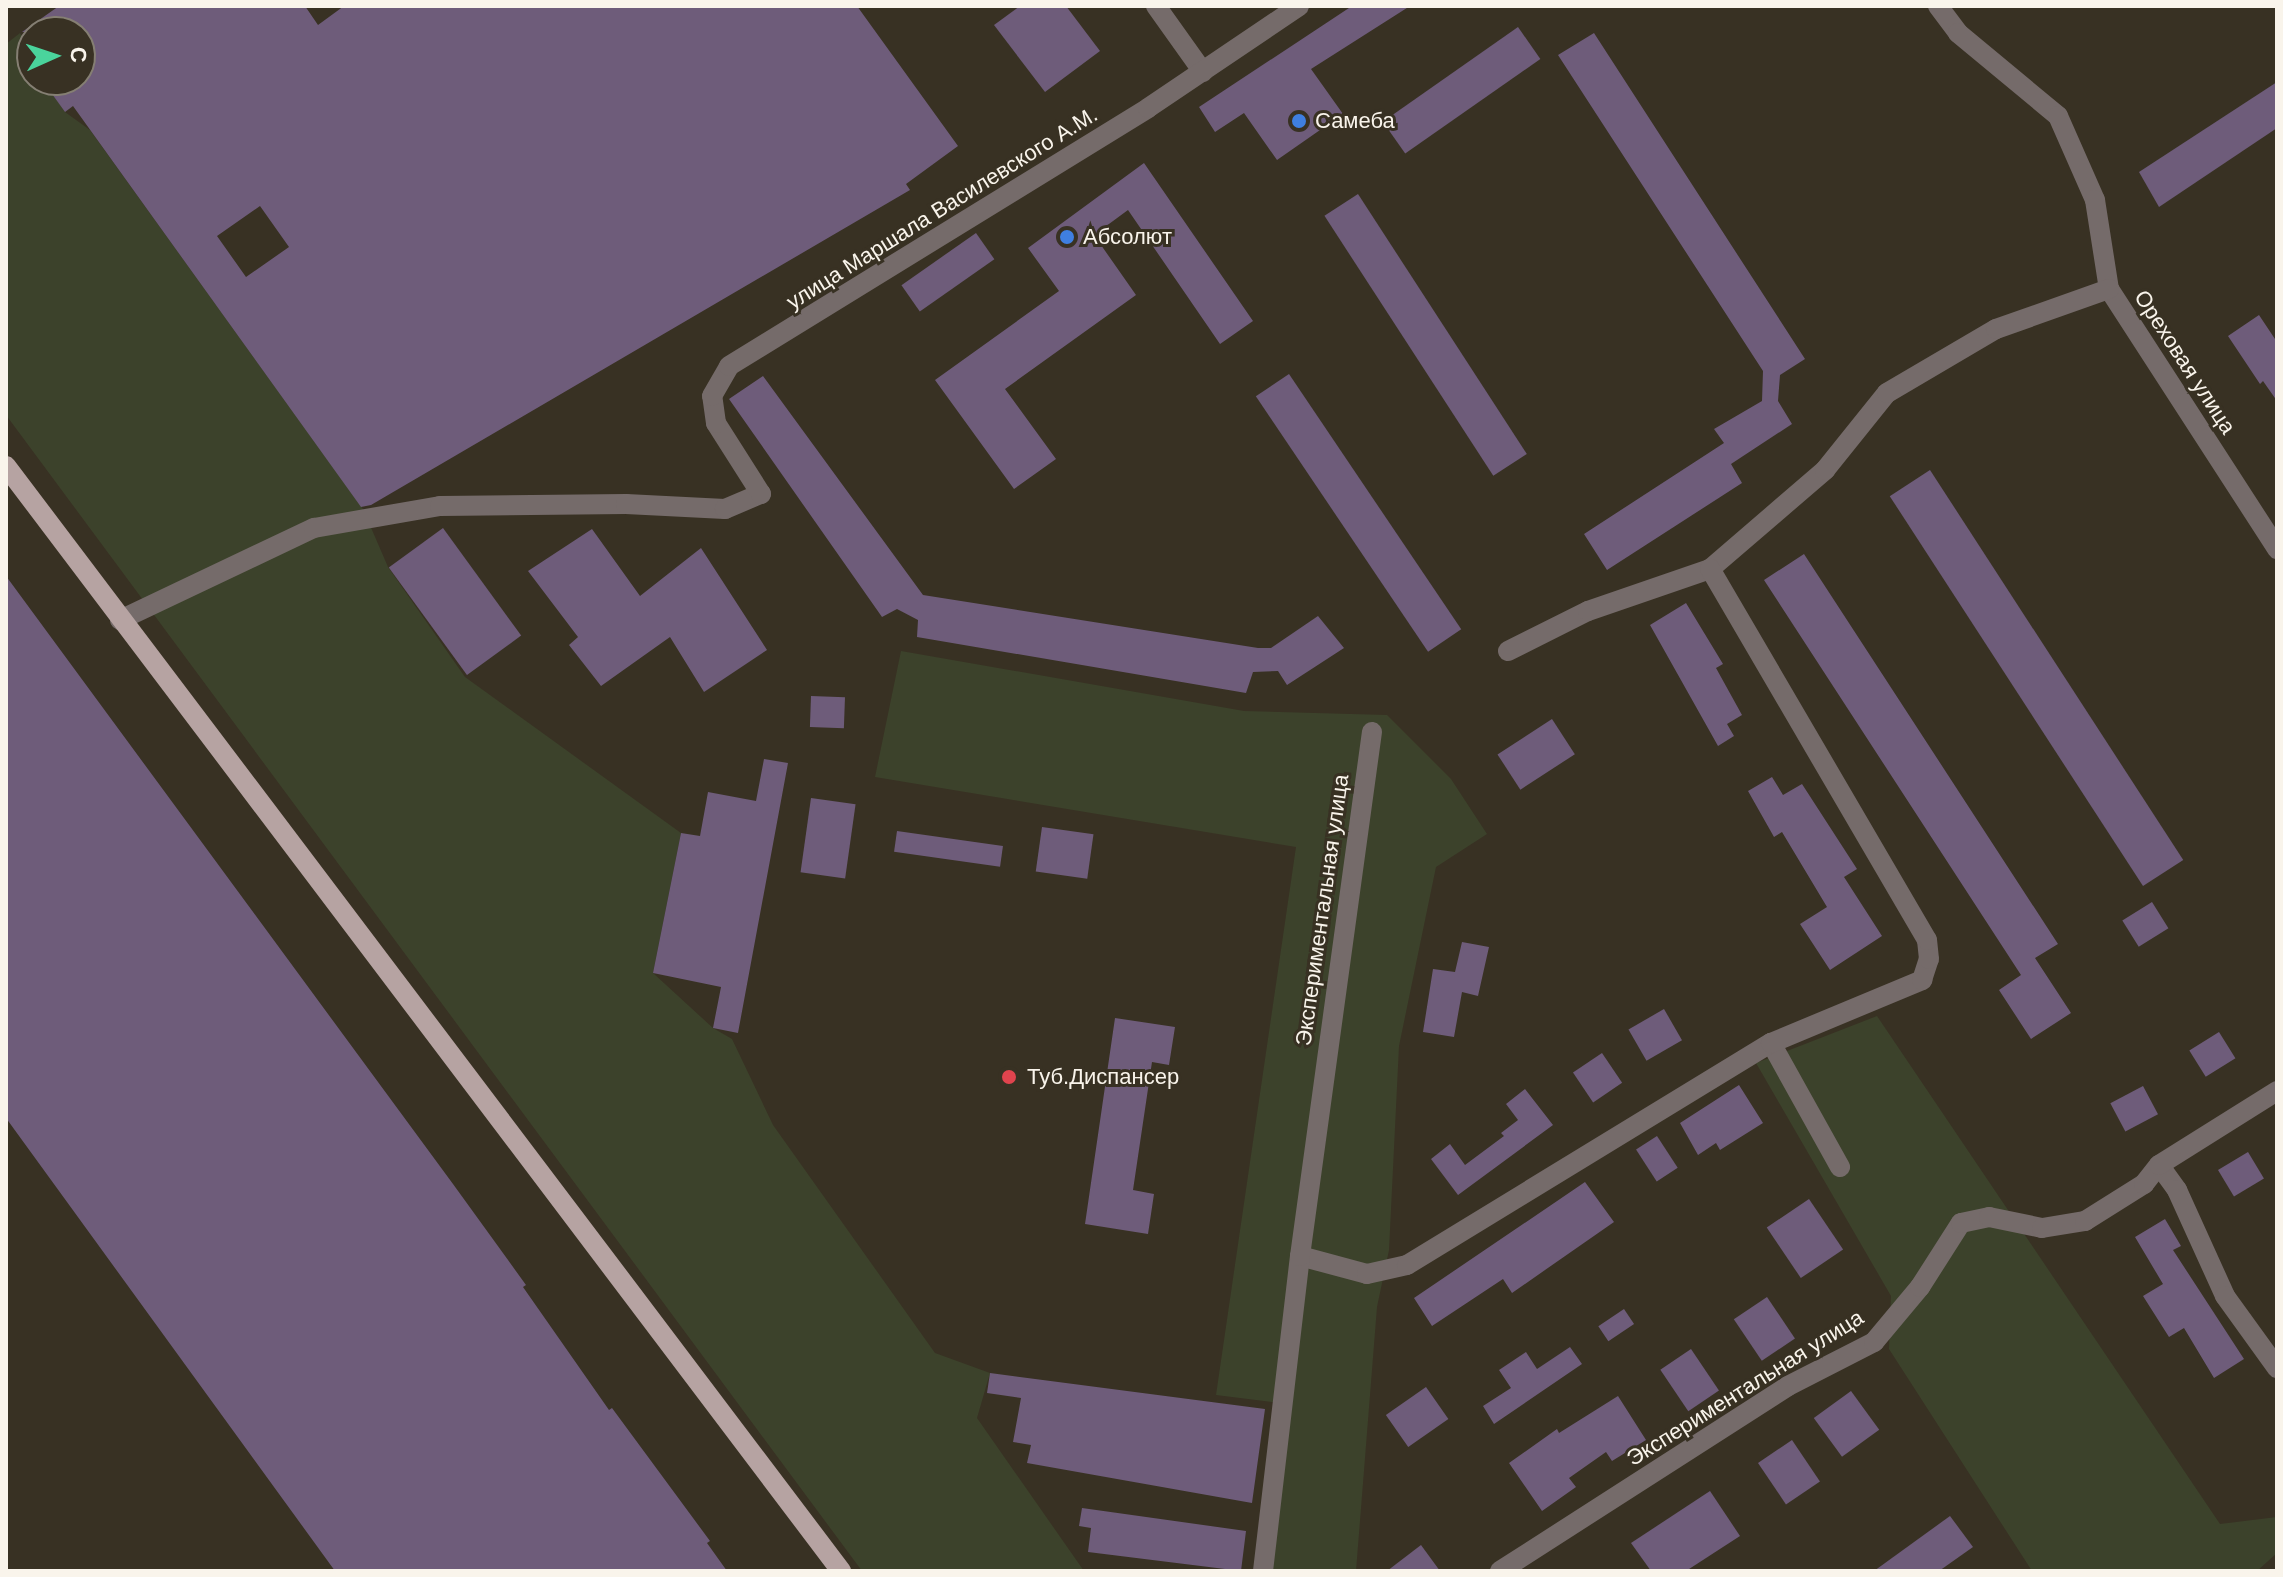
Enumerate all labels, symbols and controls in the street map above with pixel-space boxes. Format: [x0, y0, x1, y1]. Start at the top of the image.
north arrow [16, 16, 96, 96]
text: С [66, 46, 91, 63]
street label: улица Маршала Василевского А.М. [782, 101, 1102, 315]
place label: Самеба [1315, 108, 1395, 134]
marker: Самеба [1290, 112, 1308, 130]
place label: Абсолют [1083, 224, 1172, 250]
marker: Абсолют [1058, 228, 1076, 246]
street label: Ореховая улица [2129, 285, 2241, 439]
street label: Экспериментальная улица [1290, 772, 1354, 1048]
place label: Туб.Диспансер [1027, 1064, 1179, 1090]
marker: Туб.Диспансер [998, 1066, 1020, 1088]
street label: Экспериментальная улица [1622, 1304, 1868, 1472]

